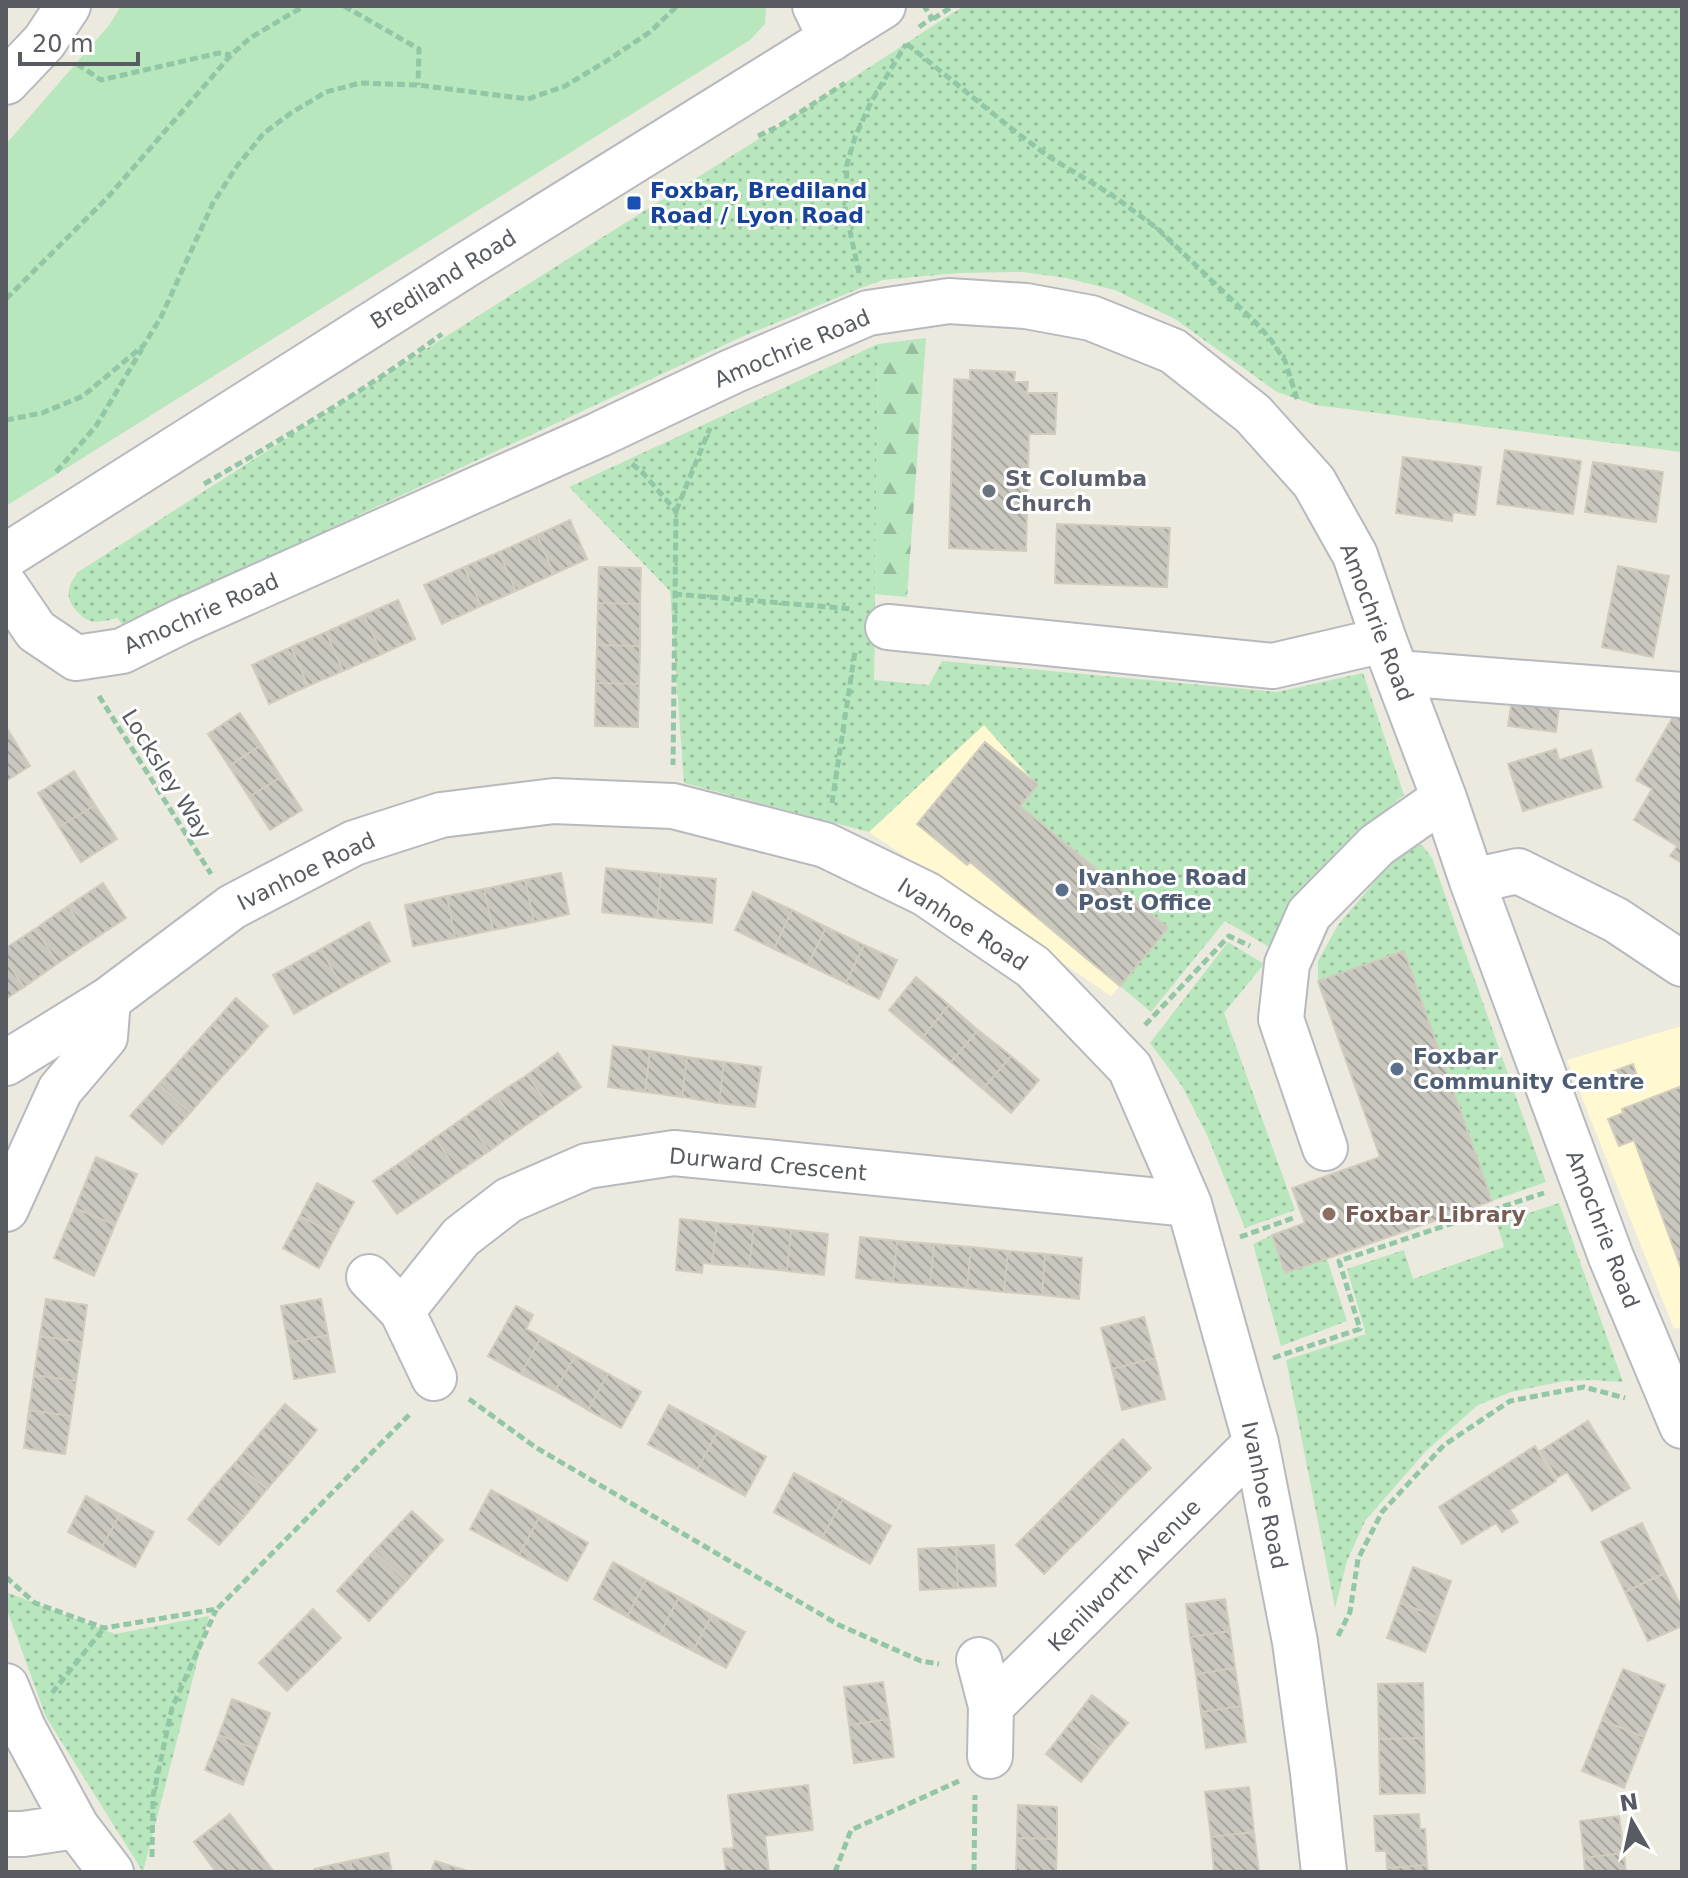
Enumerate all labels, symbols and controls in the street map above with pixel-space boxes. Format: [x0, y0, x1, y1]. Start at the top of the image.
scale bar [20, 16, 138, 66]
text: 20 m [32, 30, 94, 58]
place label: Foxbar, Brediland Road / Lyon Road [650, 178, 867, 228]
marker: Foxbar, Brediland Road / Lyon Road [625, 194, 643, 212]
street label: Brediland Road [366, 225, 521, 334]
street label: Amochrie Road [711, 304, 874, 393]
place label: St Columba Church [1005, 466, 1147, 516]
marker: St Columba Church [980, 482, 998, 500]
street label: Amochrie Road [1335, 540, 1418, 705]
street label: Amochrie Road [120, 568, 283, 659]
street label: Locksley Way [117, 705, 216, 844]
street label: Ivanhoe Road [233, 827, 379, 916]
place label: Ivanhoe Road Post Office [1078, 865, 1247, 915]
street label: Ivanhoe Road [893, 873, 1032, 976]
marker: Ivanhoe Road Post Office [1053, 881, 1071, 899]
place label: Foxbar Community Centre [1413, 1044, 1645, 1094]
marker: Foxbar Community Centre [1388, 1060, 1406, 1078]
street label: Durward Crescent [668, 1143, 868, 1186]
street label: Amochrie Road [1561, 1147, 1644, 1312]
place label: Foxbar Library [1345, 1202, 1526, 1227]
marker: Foxbar Library [1320, 1205, 1338, 1223]
street label: Ivanhoe Road [1237, 1419, 1292, 1571]
street label: Kenilworth Avenue [1043, 1494, 1206, 1657]
north arrow [1592, 1782, 1672, 1862]
text: N [1618, 1789, 1640, 1817]

